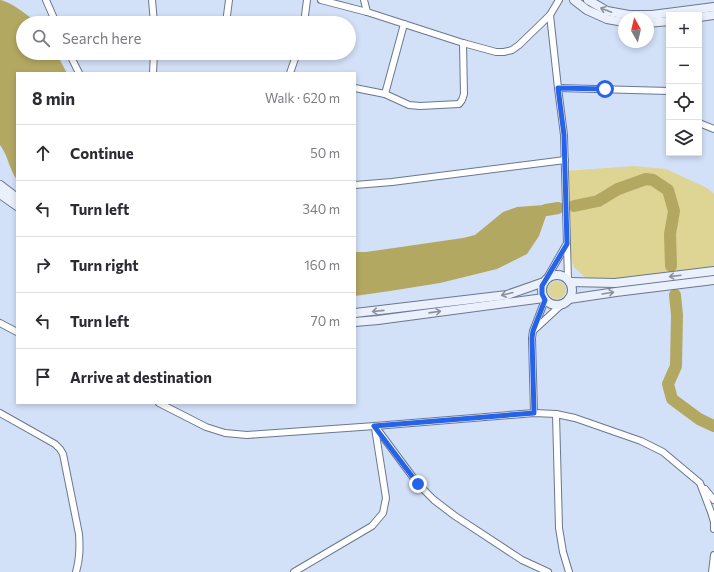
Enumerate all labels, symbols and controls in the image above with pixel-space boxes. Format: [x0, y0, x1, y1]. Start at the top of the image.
one-way arrow [601, 5, 613, 13]
north arrow [618, 12, 654, 48]
map controls [666, 12, 702, 156]
button: + [666, 12, 702, 48]
search box [16, 16, 356, 60]
icon: search [30, 27, 52, 49]
text: Search here [62, 29, 141, 47]
button: − [666, 48, 702, 84]
route start [596, 80, 614, 98]
button: locate [666, 84, 702, 120]
text: 8 min [32, 88, 75, 109]
text: Walk · 620 m [265, 90, 340, 106]
button: layers [666, 120, 702, 156]
icon: ahead [32, 142, 54, 164]
text: Continue [70, 144, 134, 162]
text: 50 m [310, 145, 340, 161]
icon: left [32, 198, 54, 220]
text: Turn left [70, 200, 129, 218]
text: 340 m [302, 201, 340, 217]
icon: right [32, 254, 54, 276]
text: Turn right [70, 256, 139, 274]
text: 160 m [304, 257, 340, 273]
one-way arrow [669, 272, 682, 280]
one-way arrow [601, 289, 614, 297]
one-way arrow [501, 291, 514, 299]
one-way arrow [372, 307, 385, 314]
one-way arrow [428, 308, 441, 316]
icon: left [32, 310, 54, 332]
text: Turn left [70, 312, 129, 330]
text: 70 m [311, 313, 340, 329]
icon: arrive [32, 366, 54, 388]
text: Arrive at destination [70, 368, 212, 386]
route end [409, 475, 427, 493]

